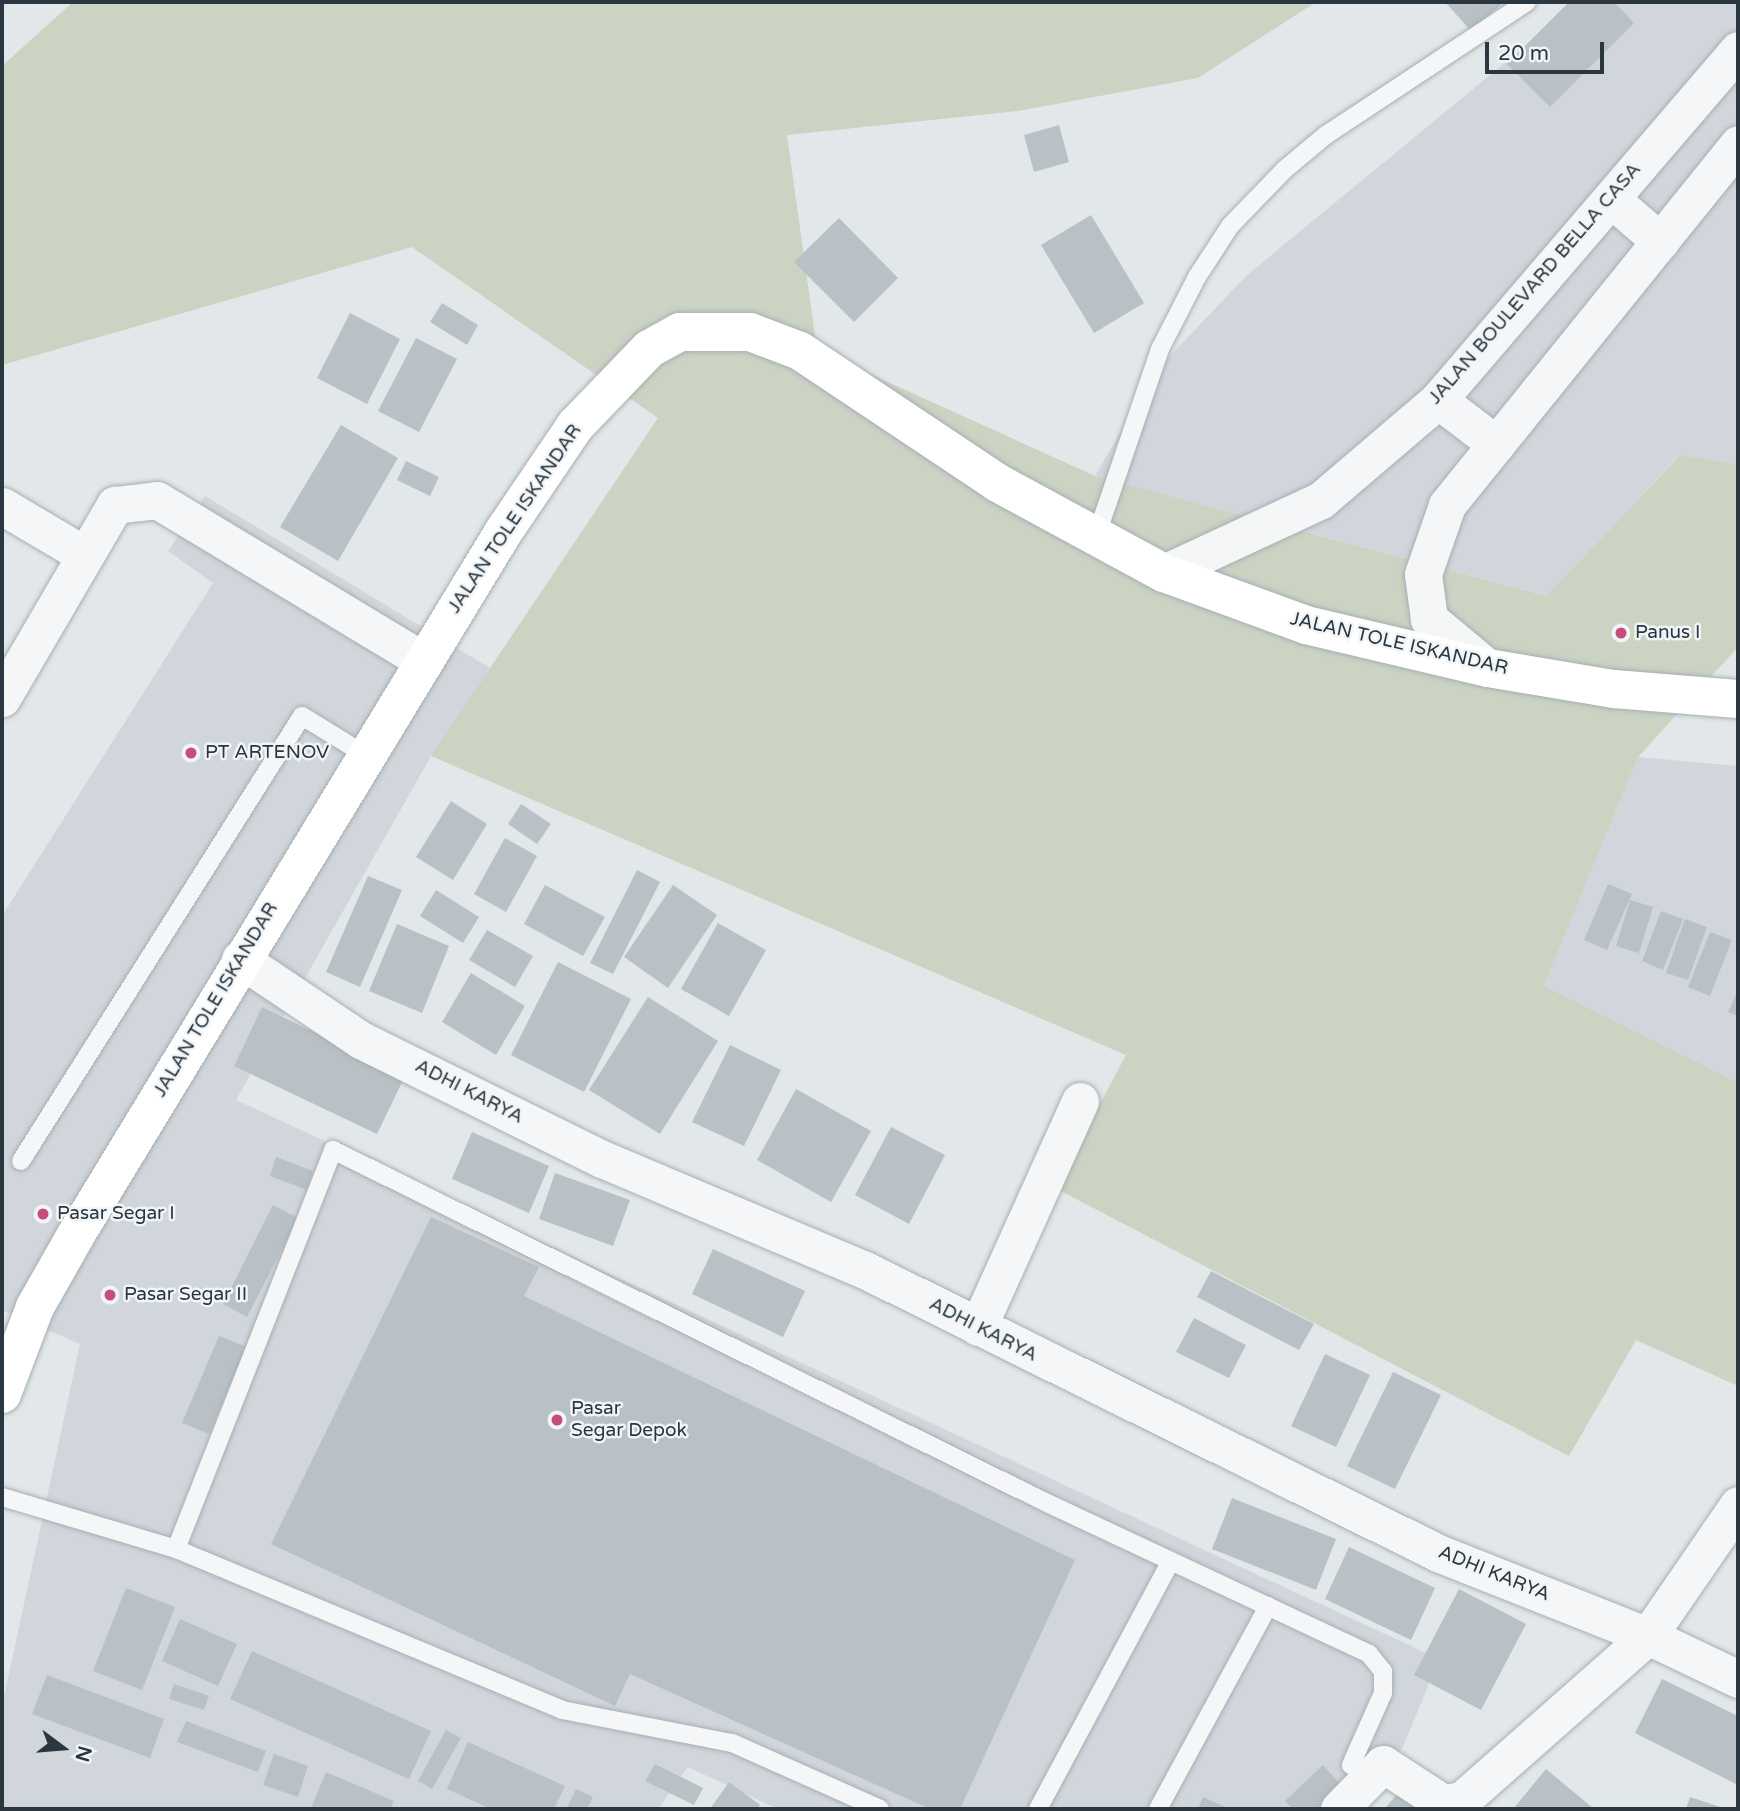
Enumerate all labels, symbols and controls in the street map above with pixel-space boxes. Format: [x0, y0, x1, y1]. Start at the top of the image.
scale bar [1488, 28, 1607, 72]
text: 20 m [1498, 41, 1549, 66]
street label: JALAN BOULEVARD BELLA CASA [1424, 159, 1646, 409]
street label: JALAN TOLE ISKANDAR [443, 420, 587, 618]
street label: JALAN TOLE ISKANDAR [1288, 608, 1510, 680]
place label: Panus I [1635, 622, 1700, 644]
marker: Panus I [1613, 625, 1629, 641]
place label: PT ARTENOV [205, 742, 329, 764]
marker: PT ARTENOV [183, 745, 199, 761]
street label: JALAN TOLE ISKANDAR [149, 899, 283, 1101]
street label: ADHI KARYA [411, 1055, 527, 1129]
place label: Pasar Segar I [57, 1203, 175, 1225]
marker: Pasar Segar I [35, 1206, 51, 1222]
place label: Pasar Segar II [124, 1284, 247, 1306]
marker: Pasar Segar II [102, 1287, 118, 1303]
street label: ADHI KARYA [925, 1293, 1041, 1367]
place label: Pasar Segar Depok [571, 1398, 687, 1442]
marker: Pasar Segar Depok [549, 1412, 565, 1428]
street label: ADHI KARYA [1435, 1541, 1553, 1607]
north arrow [28, 1713, 98, 1783]
text: N [71, 1743, 96, 1764]

